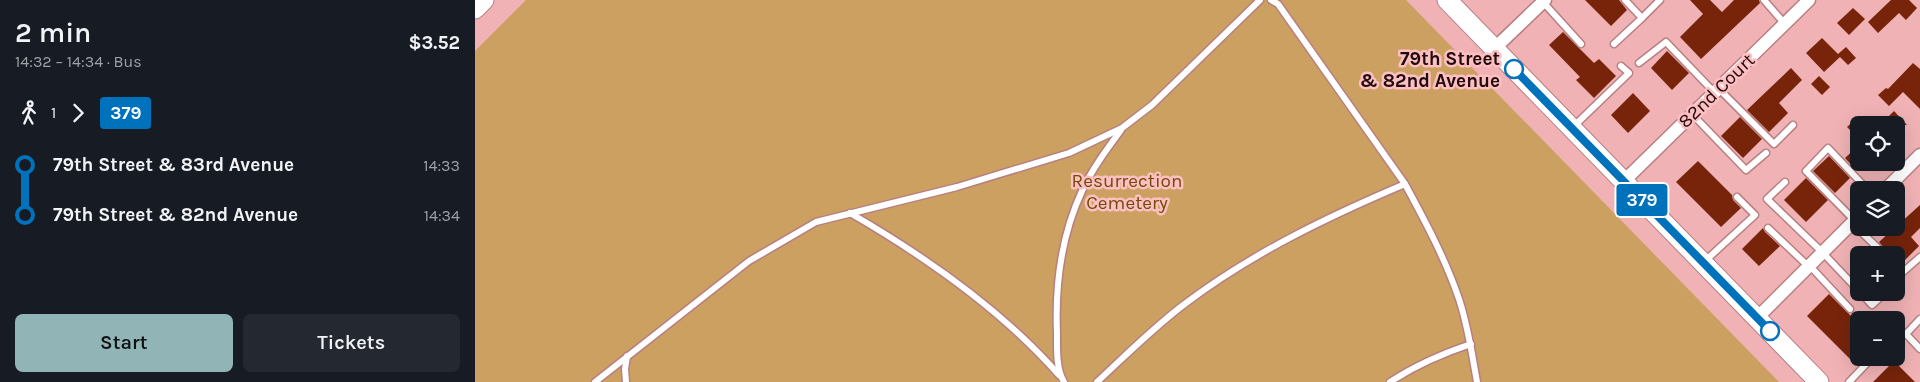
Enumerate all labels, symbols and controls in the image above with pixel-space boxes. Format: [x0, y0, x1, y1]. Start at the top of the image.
text: 2 min [15, 16, 91, 49]
text: $3.52 [408, 32, 460, 54]
place label: 79th Street & 82nd Avenue [1360, 48, 1500, 92]
street label: 82nd Court [1674, 49, 1759, 132]
text: 14:32 – 14:34 · Bus [15, 52, 142, 71]
marker: 79th Street & 82nd Avenue [1504, 59, 1524, 79]
icon: walk [15, 99, 43, 127]
icon: forward [64, 99, 92, 127]
text: 379 [110, 102, 141, 124]
text: 1 [51, 103, 56, 122]
map controls [1850, 116, 1905, 366]
button: locate [1850, 116, 1905, 171]
text: 79th Street & 83rd Avenue [53, 154, 294, 176]
text: 14:33 [423, 156, 460, 175]
park label: Resurrection Cemetery [1072, 170, 1182, 214]
button: layers [1850, 181, 1905, 236]
line badge: 379 [1613, 184, 1671, 216]
text: 379 [1626, 189, 1658, 211]
text: 79th Street & 82nd Avenue [53, 204, 298, 226]
text: 14:34 [424, 206, 460, 225]
button: + [1850, 246, 1905, 301]
button: − [1850, 311, 1905, 366]
button: Start [15, 314, 233, 372]
button: Tickets [243, 314, 460, 372]
unlabelled marker [1760, 321, 1780, 341]

